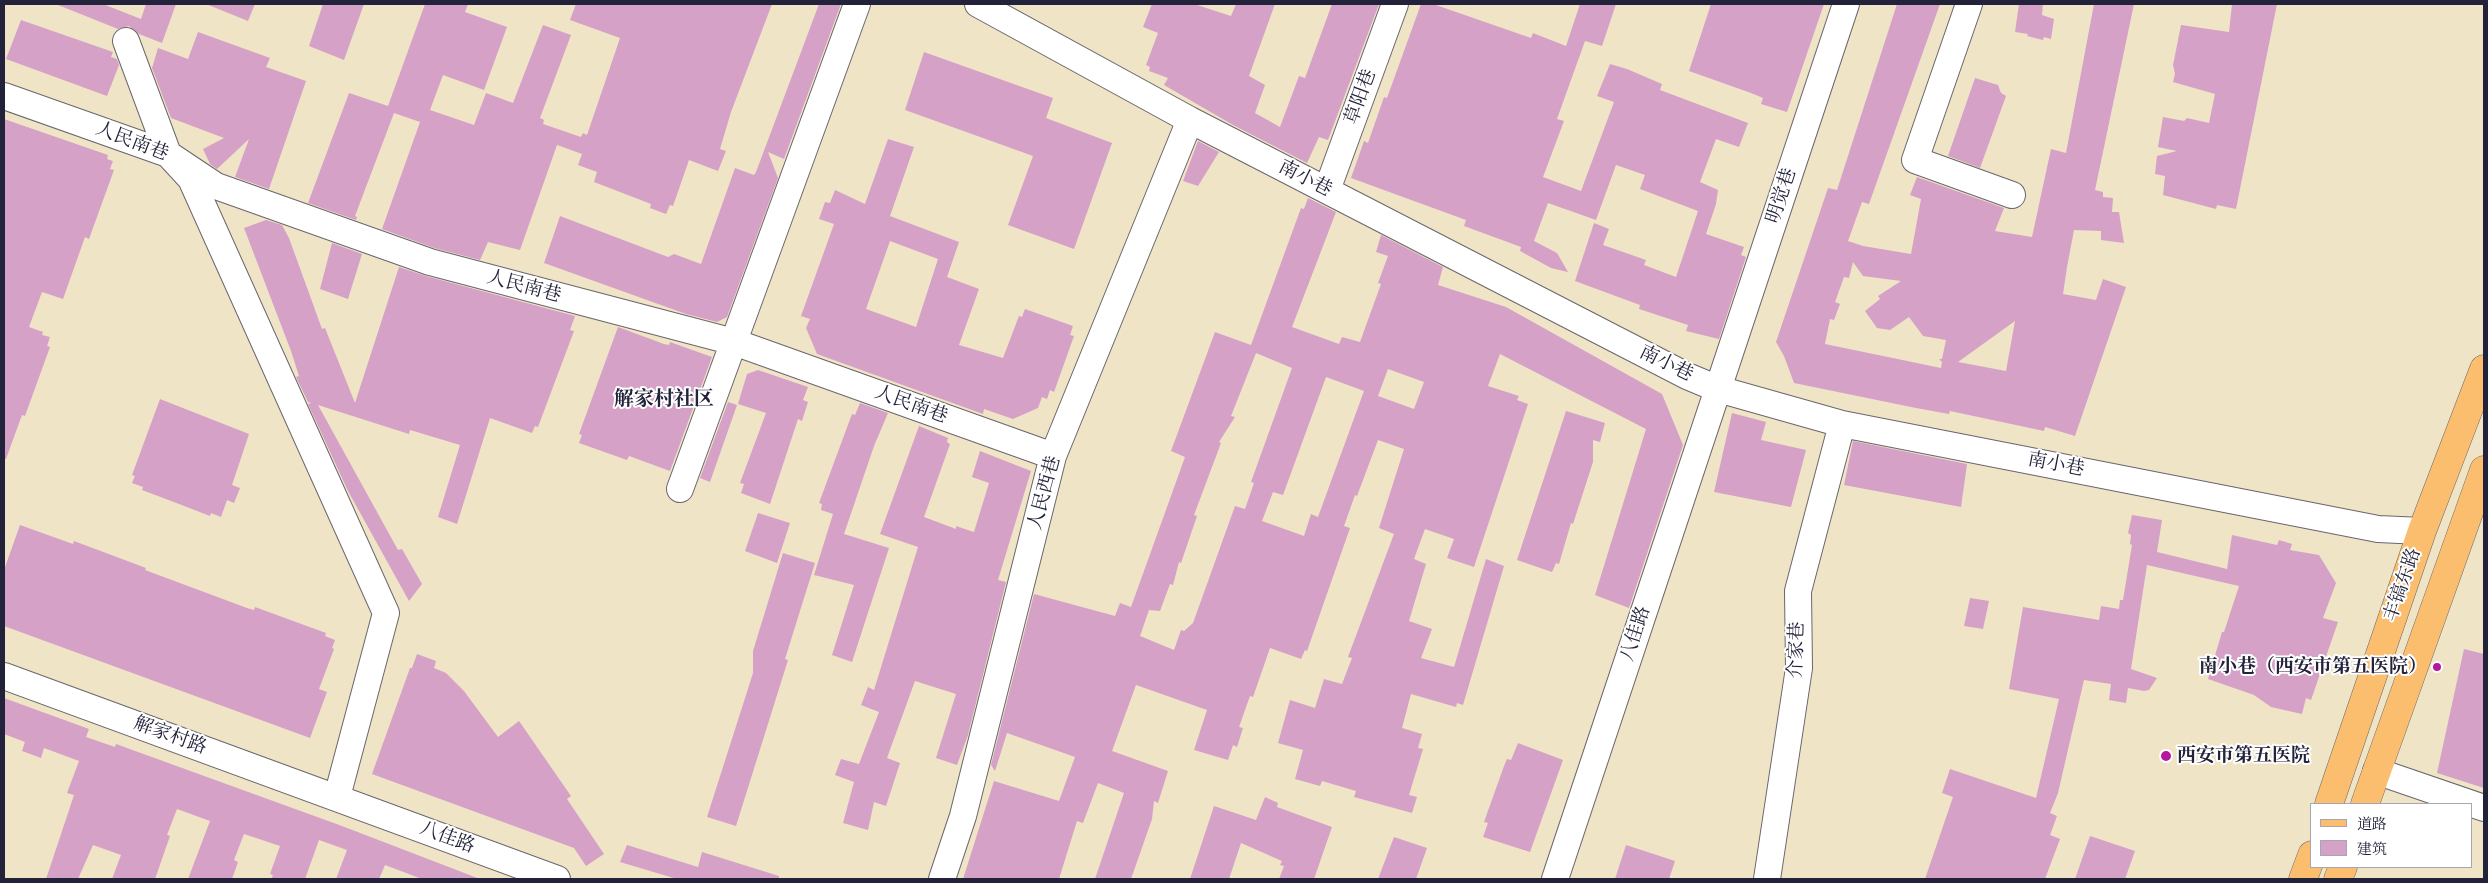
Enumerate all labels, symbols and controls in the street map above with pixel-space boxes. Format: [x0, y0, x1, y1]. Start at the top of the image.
street label: 草阳巷 [1341, 66, 1381, 128]
street label: 人民南巷 [92, 118, 172, 166]
street label: 南小巷 [1274, 156, 1336, 202]
street label: 明觉巷 [1762, 165, 1802, 227]
street label: 人民南巷 [484, 266, 564, 308]
street label: 南小巷 [1635, 341, 1697, 387]
street label: 人民南巷 [871, 381, 951, 429]
district label: 解家村社区 [614, 388, 714, 412]
street label: 南小巷 [2026, 448, 2086, 482]
street label: 人民西巷 [1024, 453, 1066, 533]
street label: 丰镐东路 [2380, 545, 2426, 625]
street label: 八佳路 [1616, 603, 1656, 665]
street label: 介家巷 [1785, 621, 1809, 679]
place label: 南小巷（西安市第五医院） [2199, 656, 2427, 678]
marker: 南小巷（西安市第五医院） [2431, 661, 2443, 673]
street label: 解家村路 [130, 712, 210, 760]
place label: 西安市第五医院 [2177, 745, 2310, 767]
marker: 西安市第五医院 [2159, 749, 2173, 763]
legend [2310, 803, 2473, 868]
text: 道路 [2357, 813, 2387, 834]
street label: 八佳路 [416, 817, 478, 859]
text: 建筑 [2357, 838, 2387, 859]

